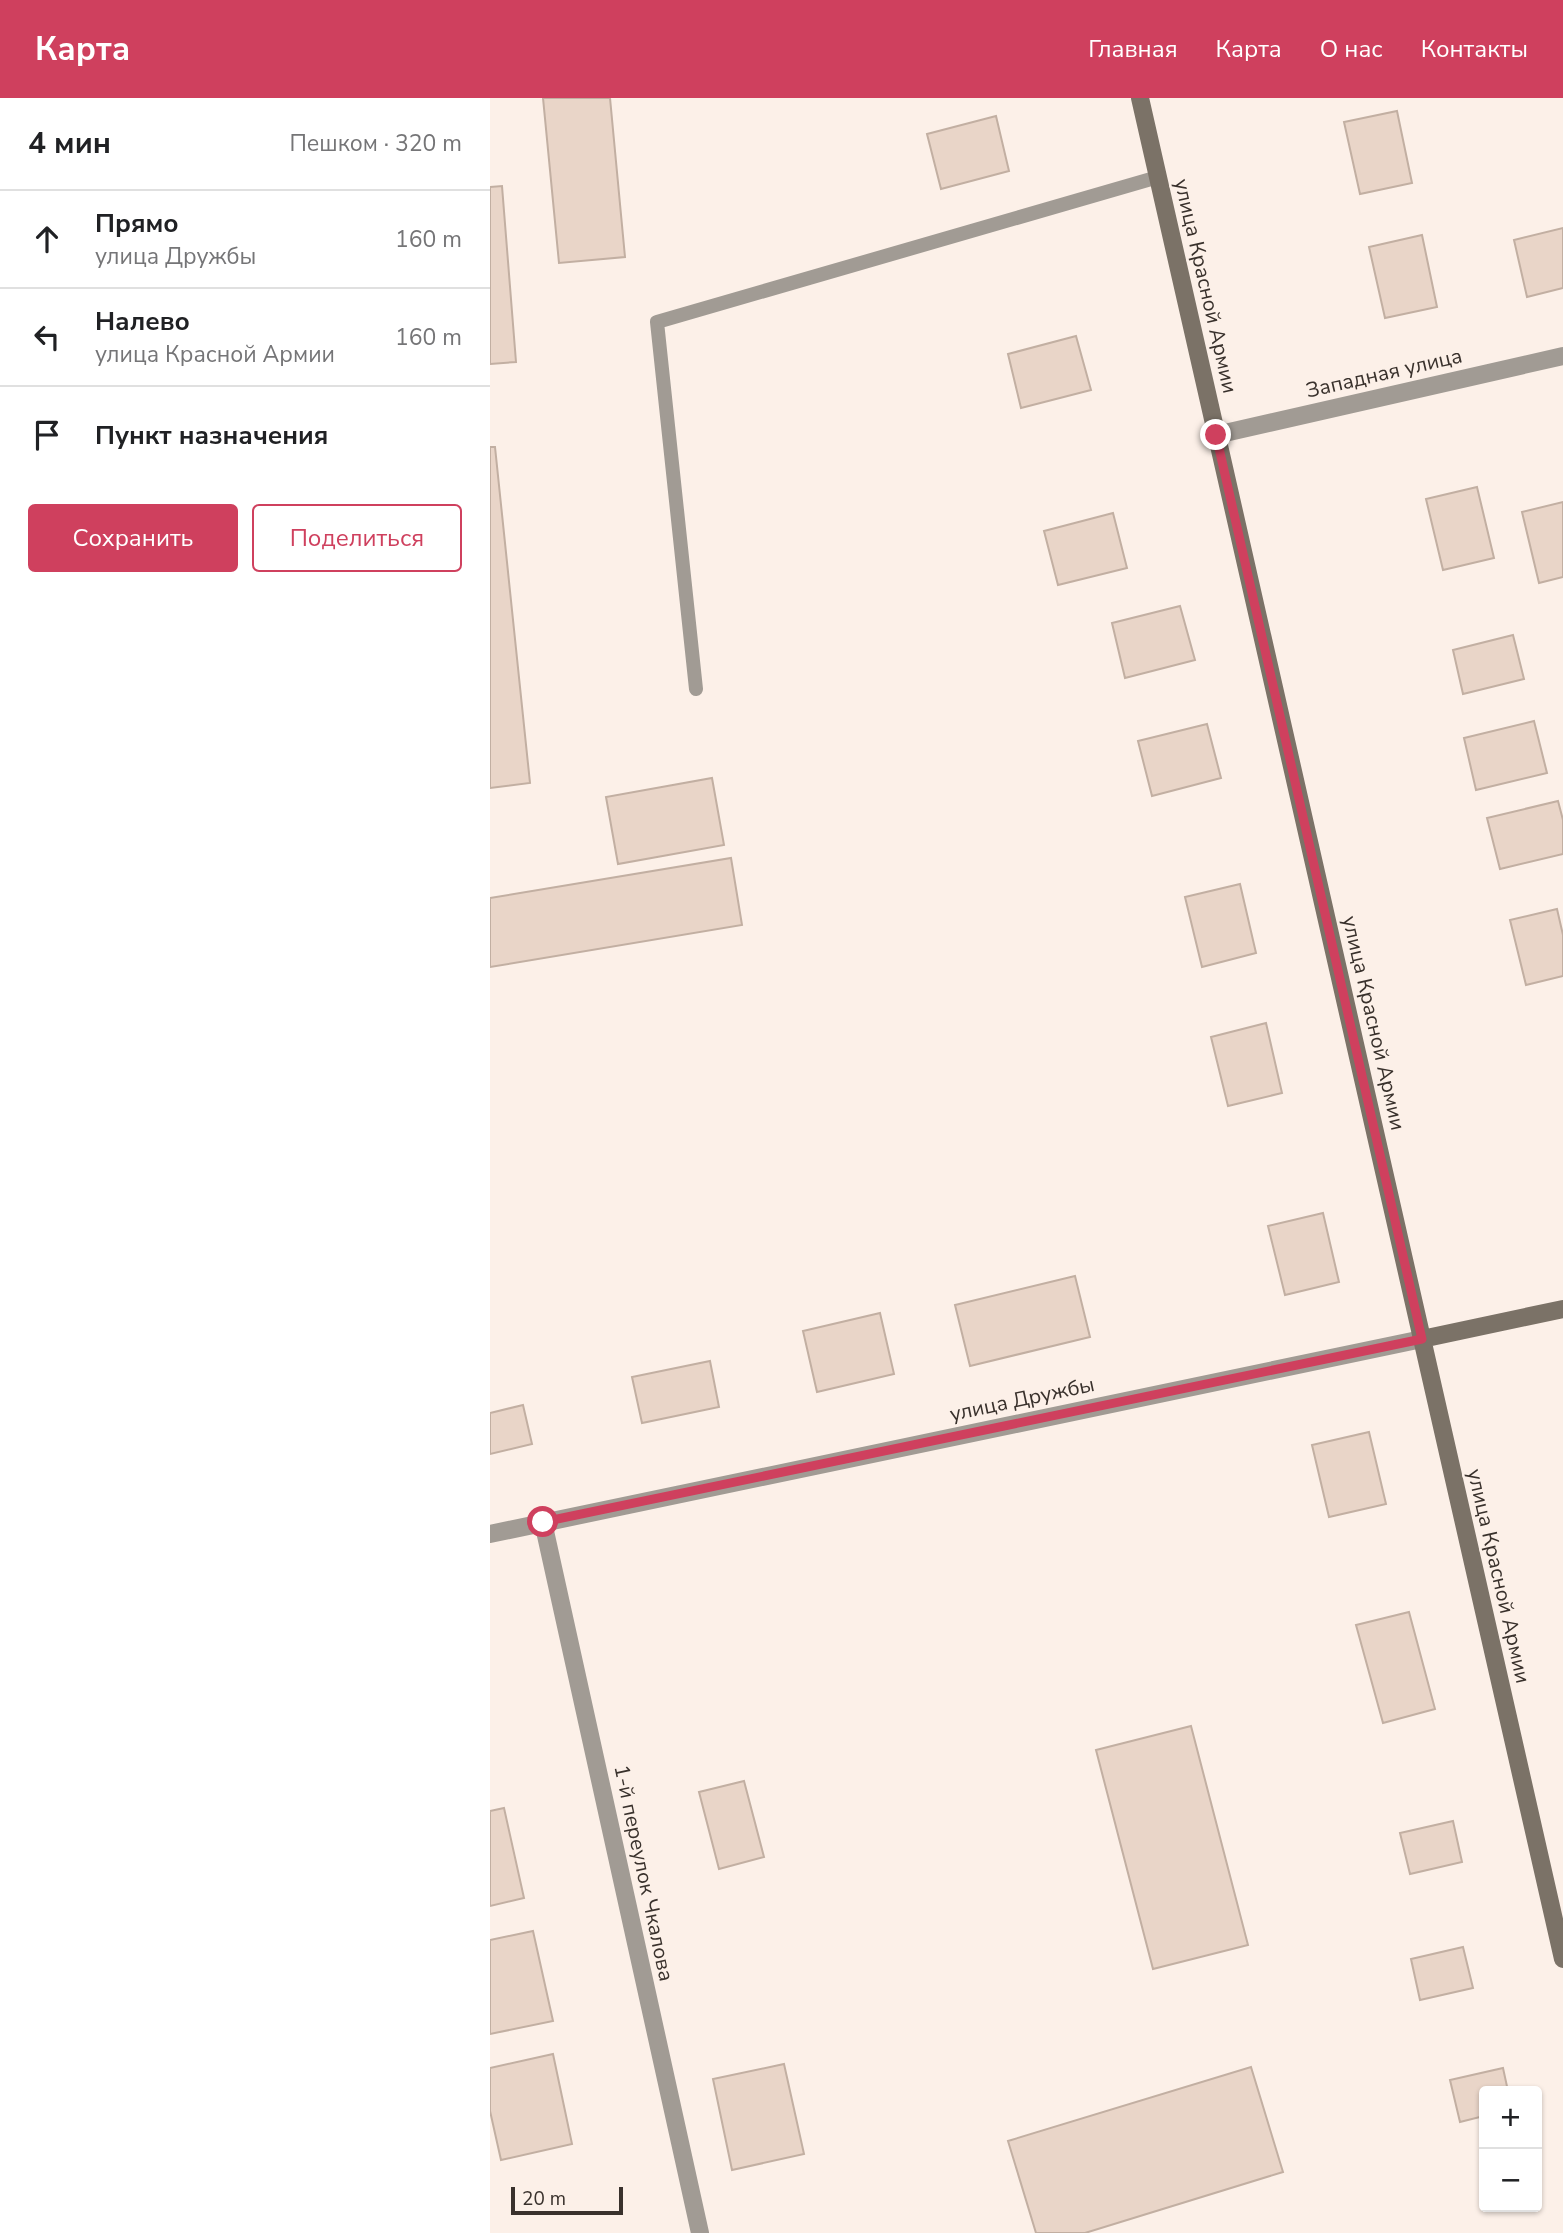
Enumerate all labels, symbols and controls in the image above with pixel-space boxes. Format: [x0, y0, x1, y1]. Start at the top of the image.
text: Карта [35, 27, 130, 72]
text: Главная [1088, 33, 1178, 65]
text: Карта [1216, 33, 1282, 65]
text: О нас [1320, 33, 1383, 65]
text: Контакты [1421, 33, 1528, 65]
text: 4 мин [28, 123, 111, 164]
text: Пешком · 320 m [289, 128, 462, 159]
street label: улица Красной Армии [1168, 176, 1244, 396]
text: Прямо [95, 206, 179, 241]
icon: ahead [28, 220, 66, 258]
text: 160 m [395, 224, 462, 255]
text: улица Дружбы [95, 241, 256, 272]
text: Налево [95, 304, 190, 339]
icon: left [28, 318, 66, 356]
text: 160 m [395, 322, 462, 353]
text: улица Красной Армии [95, 339, 335, 370]
street label: Западная улица [1303, 341, 1465, 405]
icon: arrive [28, 416, 66, 454]
text: Пункт назначения [95, 418, 328, 453]
route end [1200, 419, 1231, 450]
button: Сохранить [28, 504, 238, 572]
button: Поделиться [252, 504, 462, 572]
street label: улица Красной Армии [1336, 913, 1412, 1133]
street label: улица Дружбы [947, 1370, 1097, 1428]
street label: улица Красной Армии [1461, 1466, 1537, 1686]
route start [527, 1506, 558, 1537]
street label: 1-й переулок Чкалова [607, 1762, 681, 1984]
map controls [1479, 2086, 1542, 2212]
button: + [1479, 2086, 1542, 2149]
button: − [1479, 2149, 1542, 2212]
scale bar [511, 2184, 623, 2216]
text: 20 m [522, 2186, 566, 2212]

